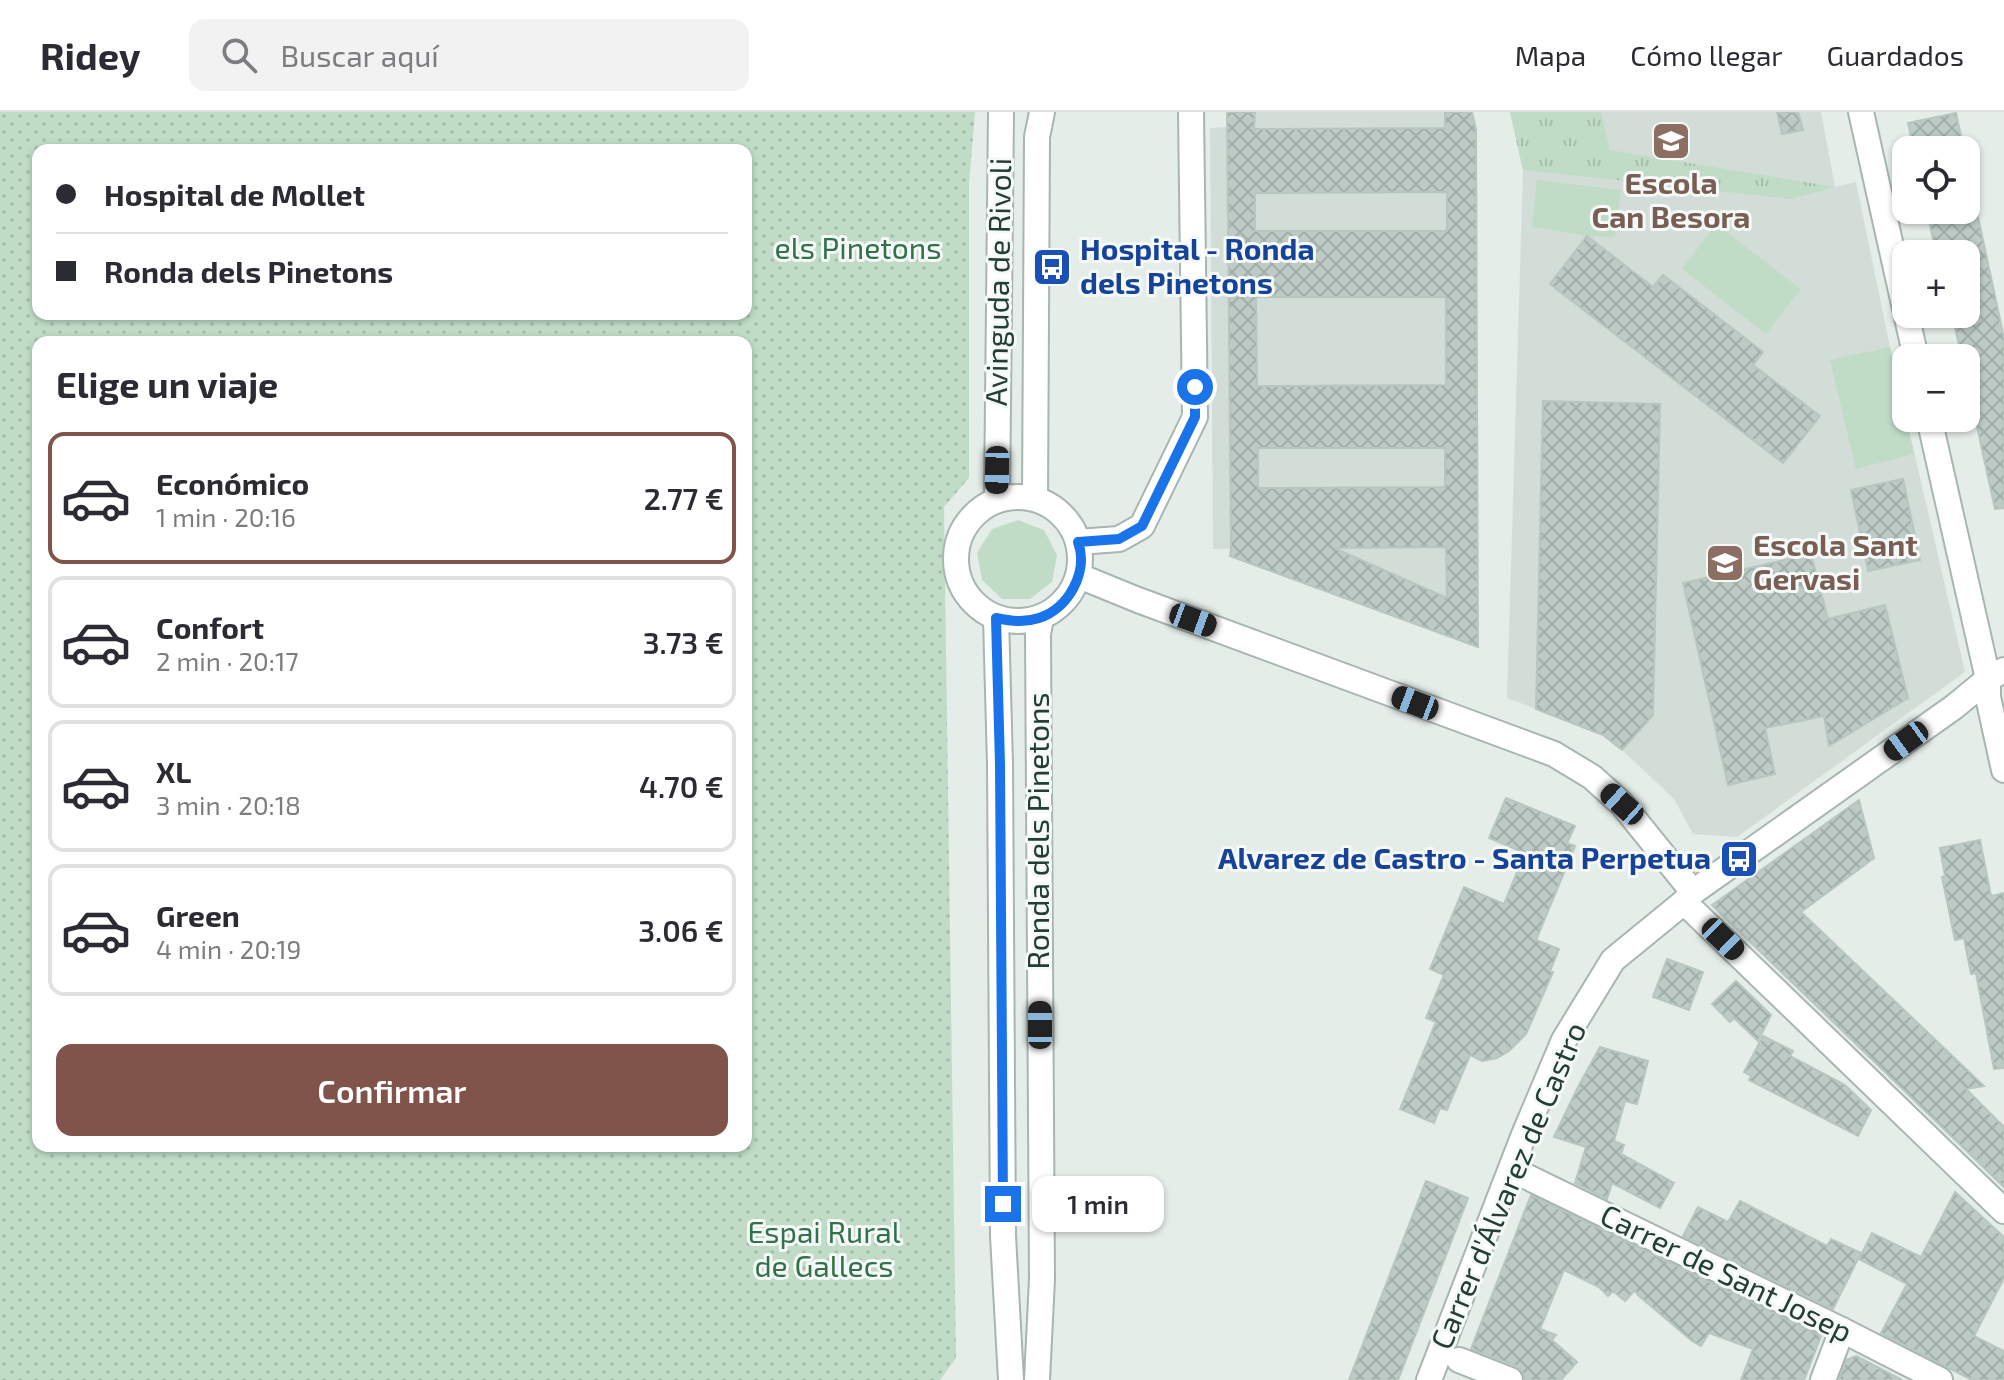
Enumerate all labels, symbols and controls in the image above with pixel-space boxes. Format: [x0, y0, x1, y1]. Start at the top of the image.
search box [189, 19, 749, 91]
text: Ridey [40, 32, 141, 78]
icon: search [217, 33, 261, 77]
text: Buscar aquí [281, 37, 439, 73]
text: Mapa [1515, 38, 1586, 72]
text: Cómo llegar [1630, 38, 1783, 72]
text: Guardados [1827, 38, 1964, 72]
school or university icon: Escola Can Besora [1650, 120, 1692, 162]
map controls [1892, 136, 1980, 432]
button: locate [1892, 136, 1980, 224]
street label: Avinguda de Rivoli [977, 158, 1017, 406]
place label: Escola Can Besora [1592, 164, 1750, 234]
text: Hospital de Mollet [104, 176, 365, 212]
park label: els Pinetons [775, 229, 941, 265]
place label: Hospital - Ronda dels Pinetons [1080, 230, 1315, 300]
button: + [1892, 240, 1980, 328]
bus stop icon: Hospital - Ronda dels Pinetons [1031, 246, 1073, 288]
text: Ronda dels Pinetons [104, 253, 393, 289]
button: − [1892, 344, 1980, 432]
text: Elige un viaje [56, 362, 278, 405]
route start [1177, 369, 1213, 405]
car [985, 446, 1009, 494]
icon: car [60, 462, 132, 534]
text: Económico [156, 465, 309, 501]
text: 2.77 € [644, 480, 724, 516]
text: 1 min · 20:16 [156, 501, 296, 532]
place label: Escola Sant Gervasi [1753, 526, 1917, 596]
school or university icon: Escola Sant Gervasi [1704, 542, 1746, 584]
car [1166, 601, 1220, 639]
icon: car [60, 606, 132, 678]
text: Confort [156, 609, 264, 645]
text: 3.73 € [643, 624, 724, 660]
text: 2 min · 20:17 [156, 645, 299, 676]
car [1388, 683, 1442, 723]
street label: Ronda dels Pinetons [1019, 692, 1055, 970]
car [1880, 717, 1932, 765]
icon: car [60, 750, 132, 822]
text: XL [156, 753, 191, 789]
text: 4.70 € [639, 768, 724, 804]
car [1596, 779, 1648, 829]
text: 3 min · 20:18 [156, 789, 301, 820]
bus stop icon: Alvarez de Castro - Santa Perpetua [1718, 838, 1760, 880]
place label: Alvarez de Castro - Santa Perpetua [1218, 839, 1711, 875]
icon: car [60, 894, 132, 966]
text: Green [156, 897, 240, 933]
text: 3.06 € [638, 912, 724, 948]
car [1697, 914, 1749, 964]
text: 4 min · 20:19 [156, 933, 302, 964]
car [1028, 1001, 1052, 1049]
street label: Carrer d'Álvarez de Castro [1422, 1016, 1592, 1354]
button: Confirmar [56, 1044, 728, 1136]
callout: 1 min [1031, 1176, 1163, 1232]
route end [985, 1186, 1021, 1222]
text: 1 min [1067, 1188, 1129, 1219]
street label: Carrer de Sant Josep [1595, 1196, 1859, 1349]
park label: Espai Rural de Gallecs [747, 1213, 901, 1283]

